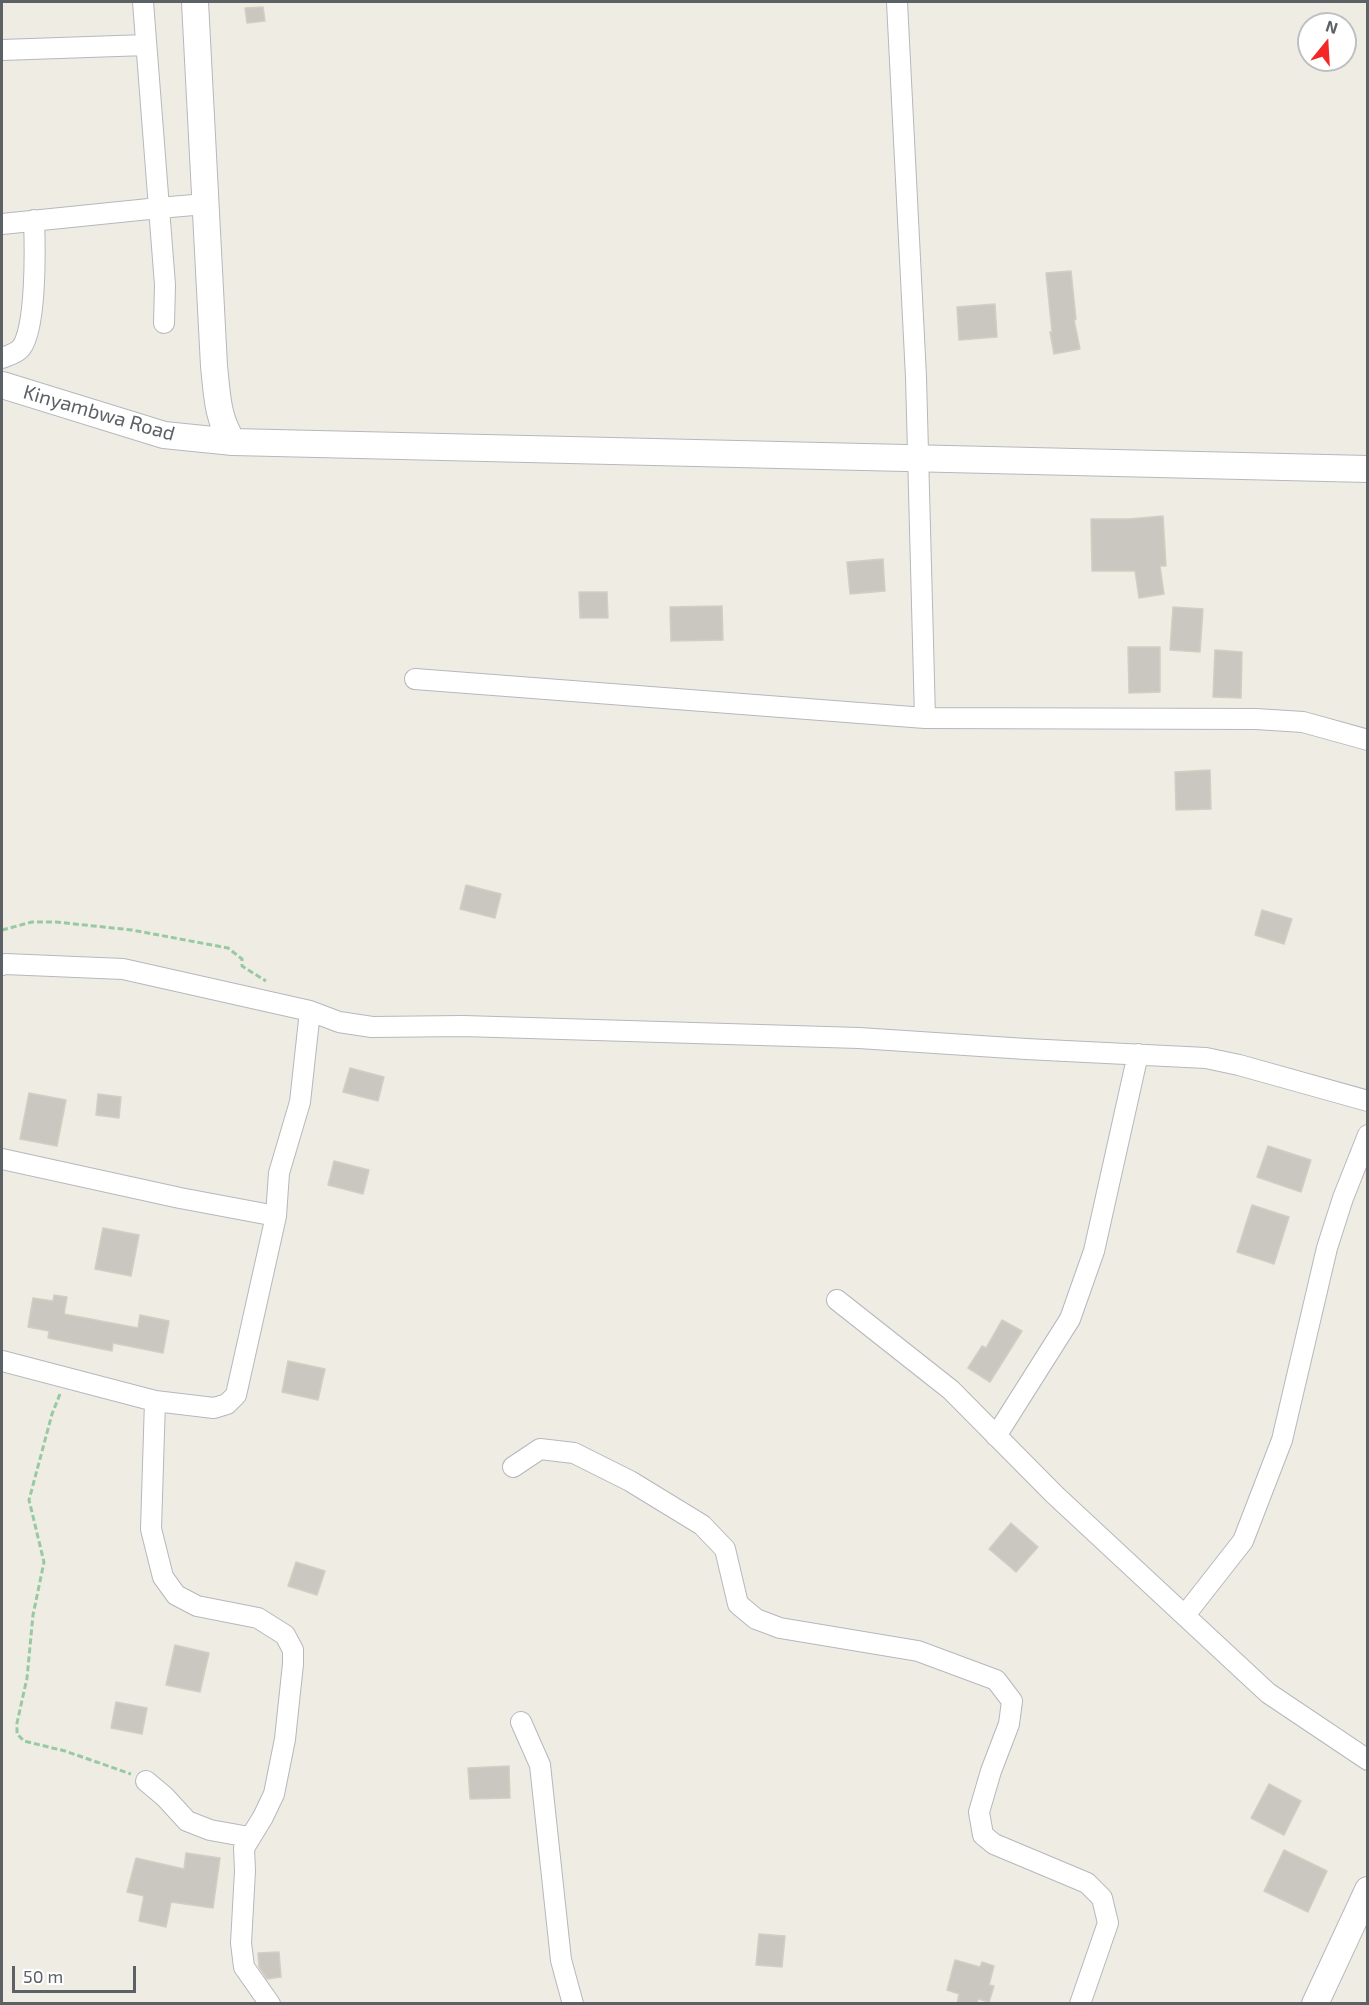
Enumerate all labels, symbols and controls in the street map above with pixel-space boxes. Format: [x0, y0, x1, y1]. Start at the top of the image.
north arrow [1297, 12, 1357, 72]
text: N [1324, 15, 1341, 37]
street label: Kinyambwa Road [20, 380, 178, 446]
scale bar [15, 1954, 140, 1992]
text: 50 m [23, 1965, 63, 1987]

